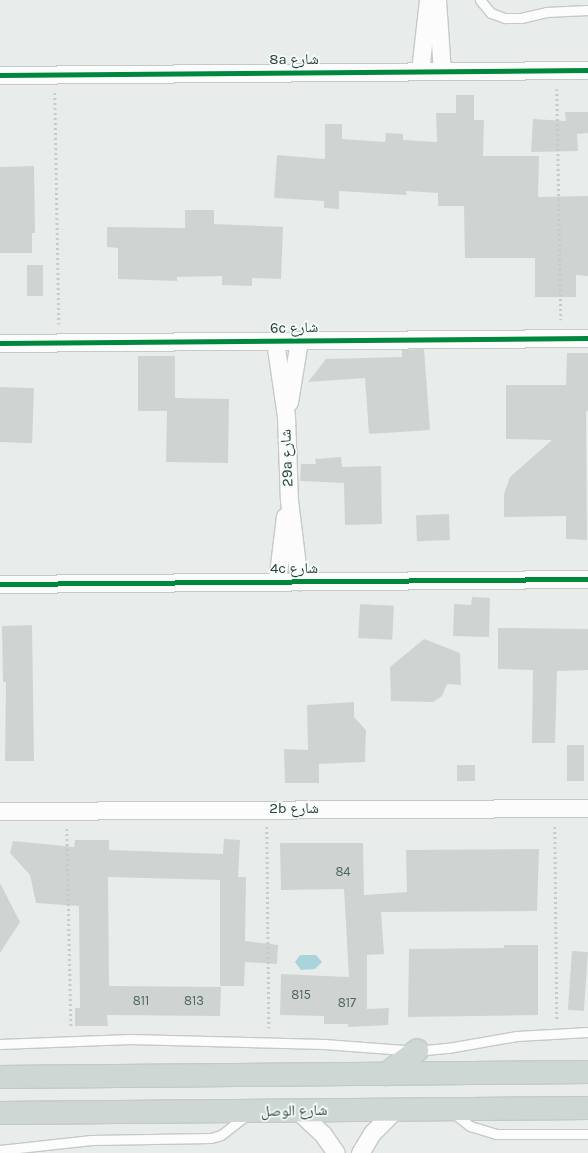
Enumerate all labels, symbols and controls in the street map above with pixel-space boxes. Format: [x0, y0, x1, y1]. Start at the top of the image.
street label: 8a شارع [269, 51, 319, 69]
street label: 6c شارع [270, 319, 318, 337]
street label: 29a شارع [277, 429, 297, 487]
street label: 4c شارع [270, 560, 318, 578]
street label: 2b شارع [269, 800, 319, 818]
house number: 84 [335, 864, 351, 880]
house number: 815 [291, 987, 311, 1003]
house number: 811 [133, 993, 149, 1009]
house number: 813 [184, 993, 204, 1009]
house number: 817 [338, 995, 356, 1011]
street label: شارع الوصل [261, 1101, 327, 1121]

